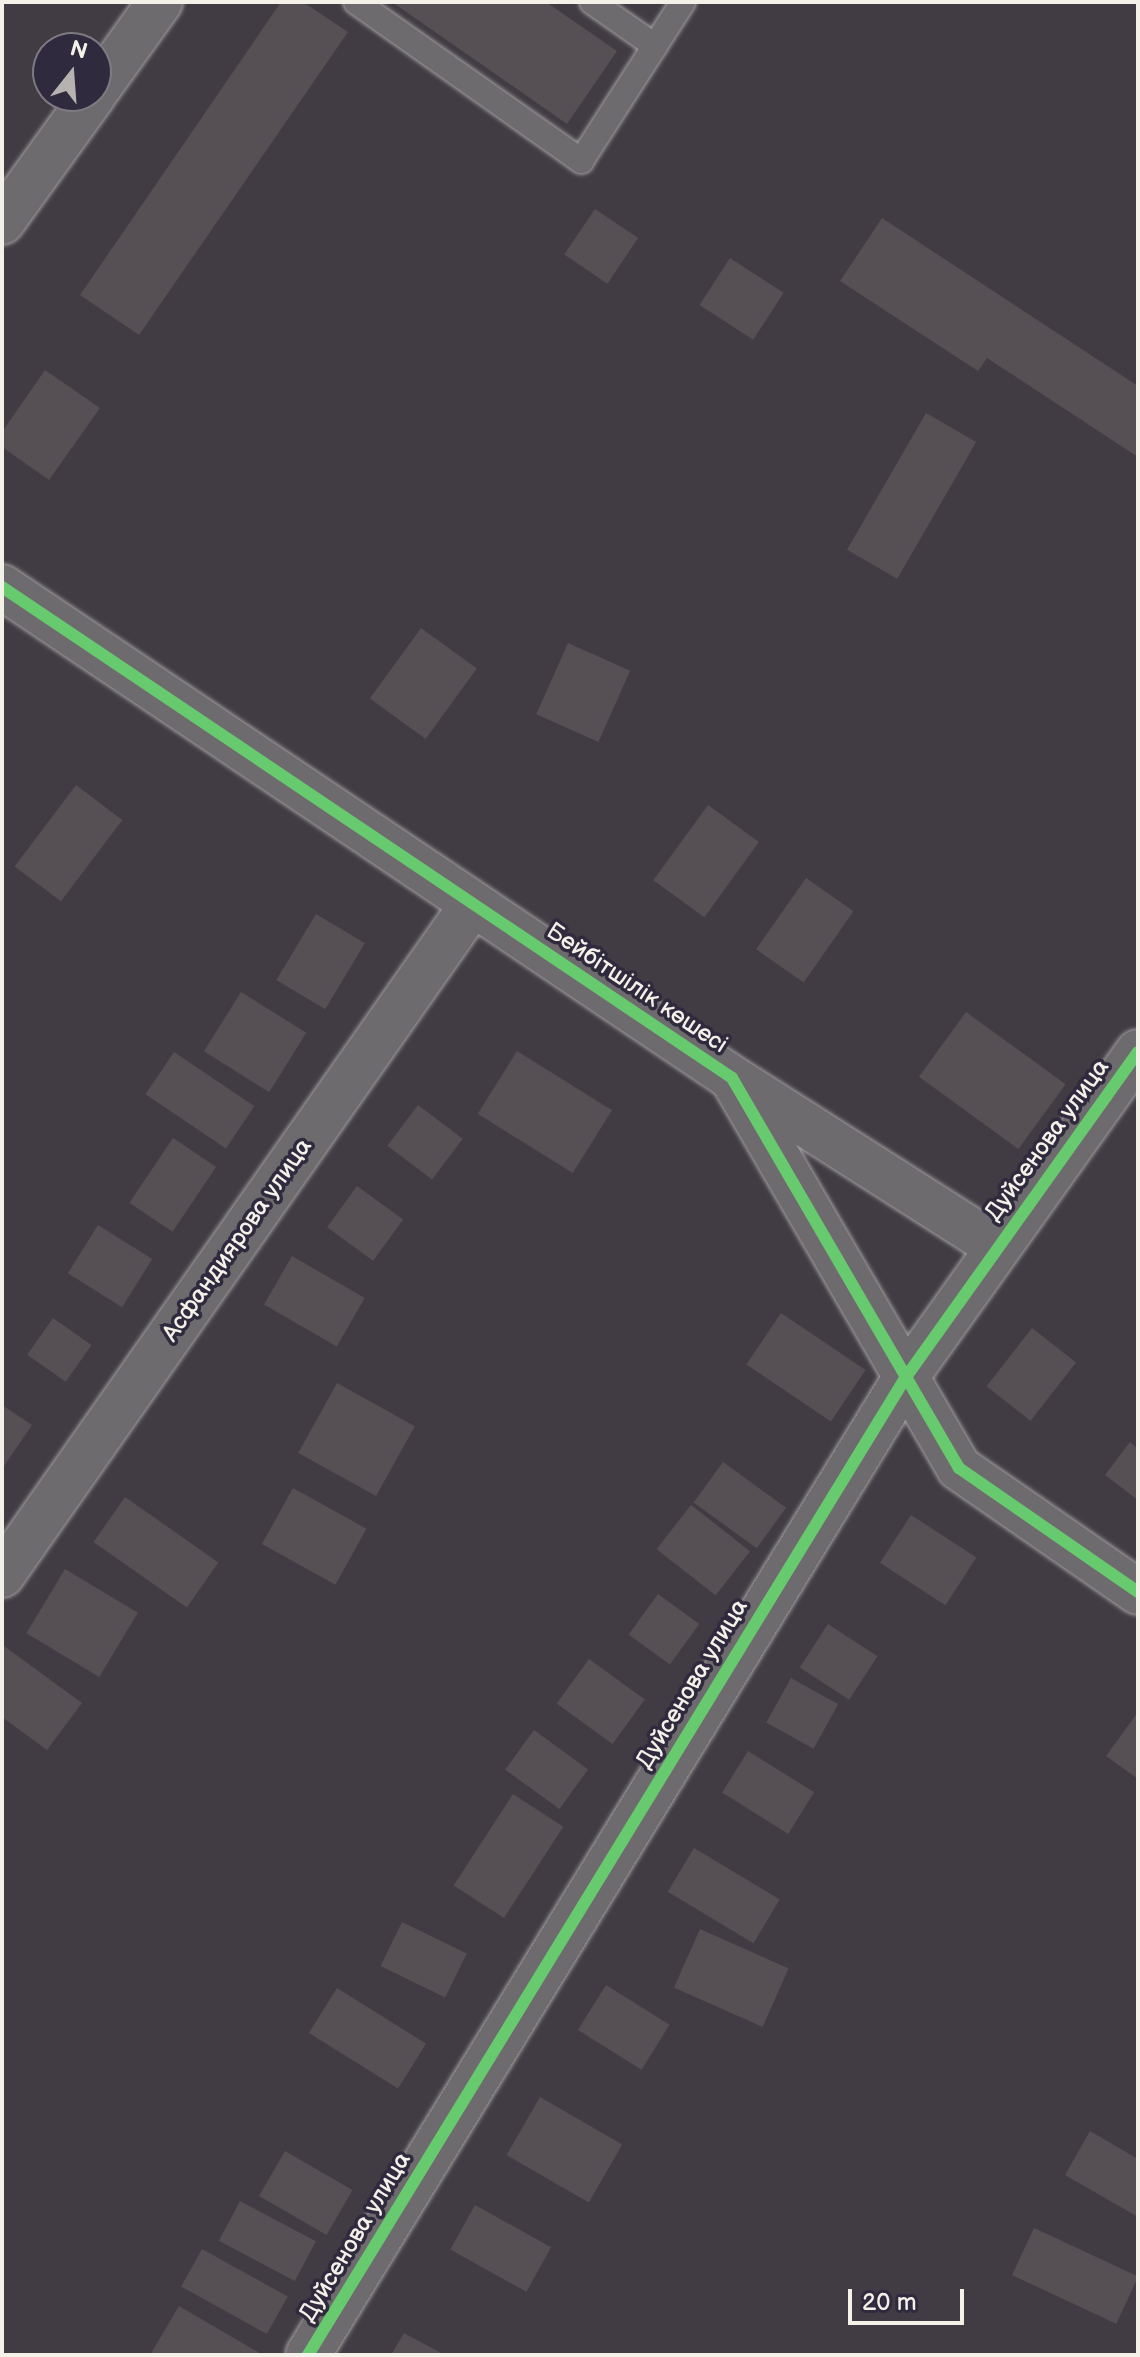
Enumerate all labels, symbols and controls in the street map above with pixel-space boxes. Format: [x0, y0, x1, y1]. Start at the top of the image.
north arrow [32, 32, 112, 112]
text: N [67, 35, 90, 66]
street label: Бейбітшілік көшесі [541, 917, 733, 1059]
street label: Дуйсенова улица [979, 1054, 1115, 1226]
street label: Асфандиярова улица [156, 1133, 318, 1347]
street label: Дуйсенова улица [630, 1594, 754, 1774]
street label: Дуйсенова улица [293, 2147, 417, 2327]
scale bar [852, 2273, 968, 2323]
text: 20 m [862, 2288, 917, 2317]

